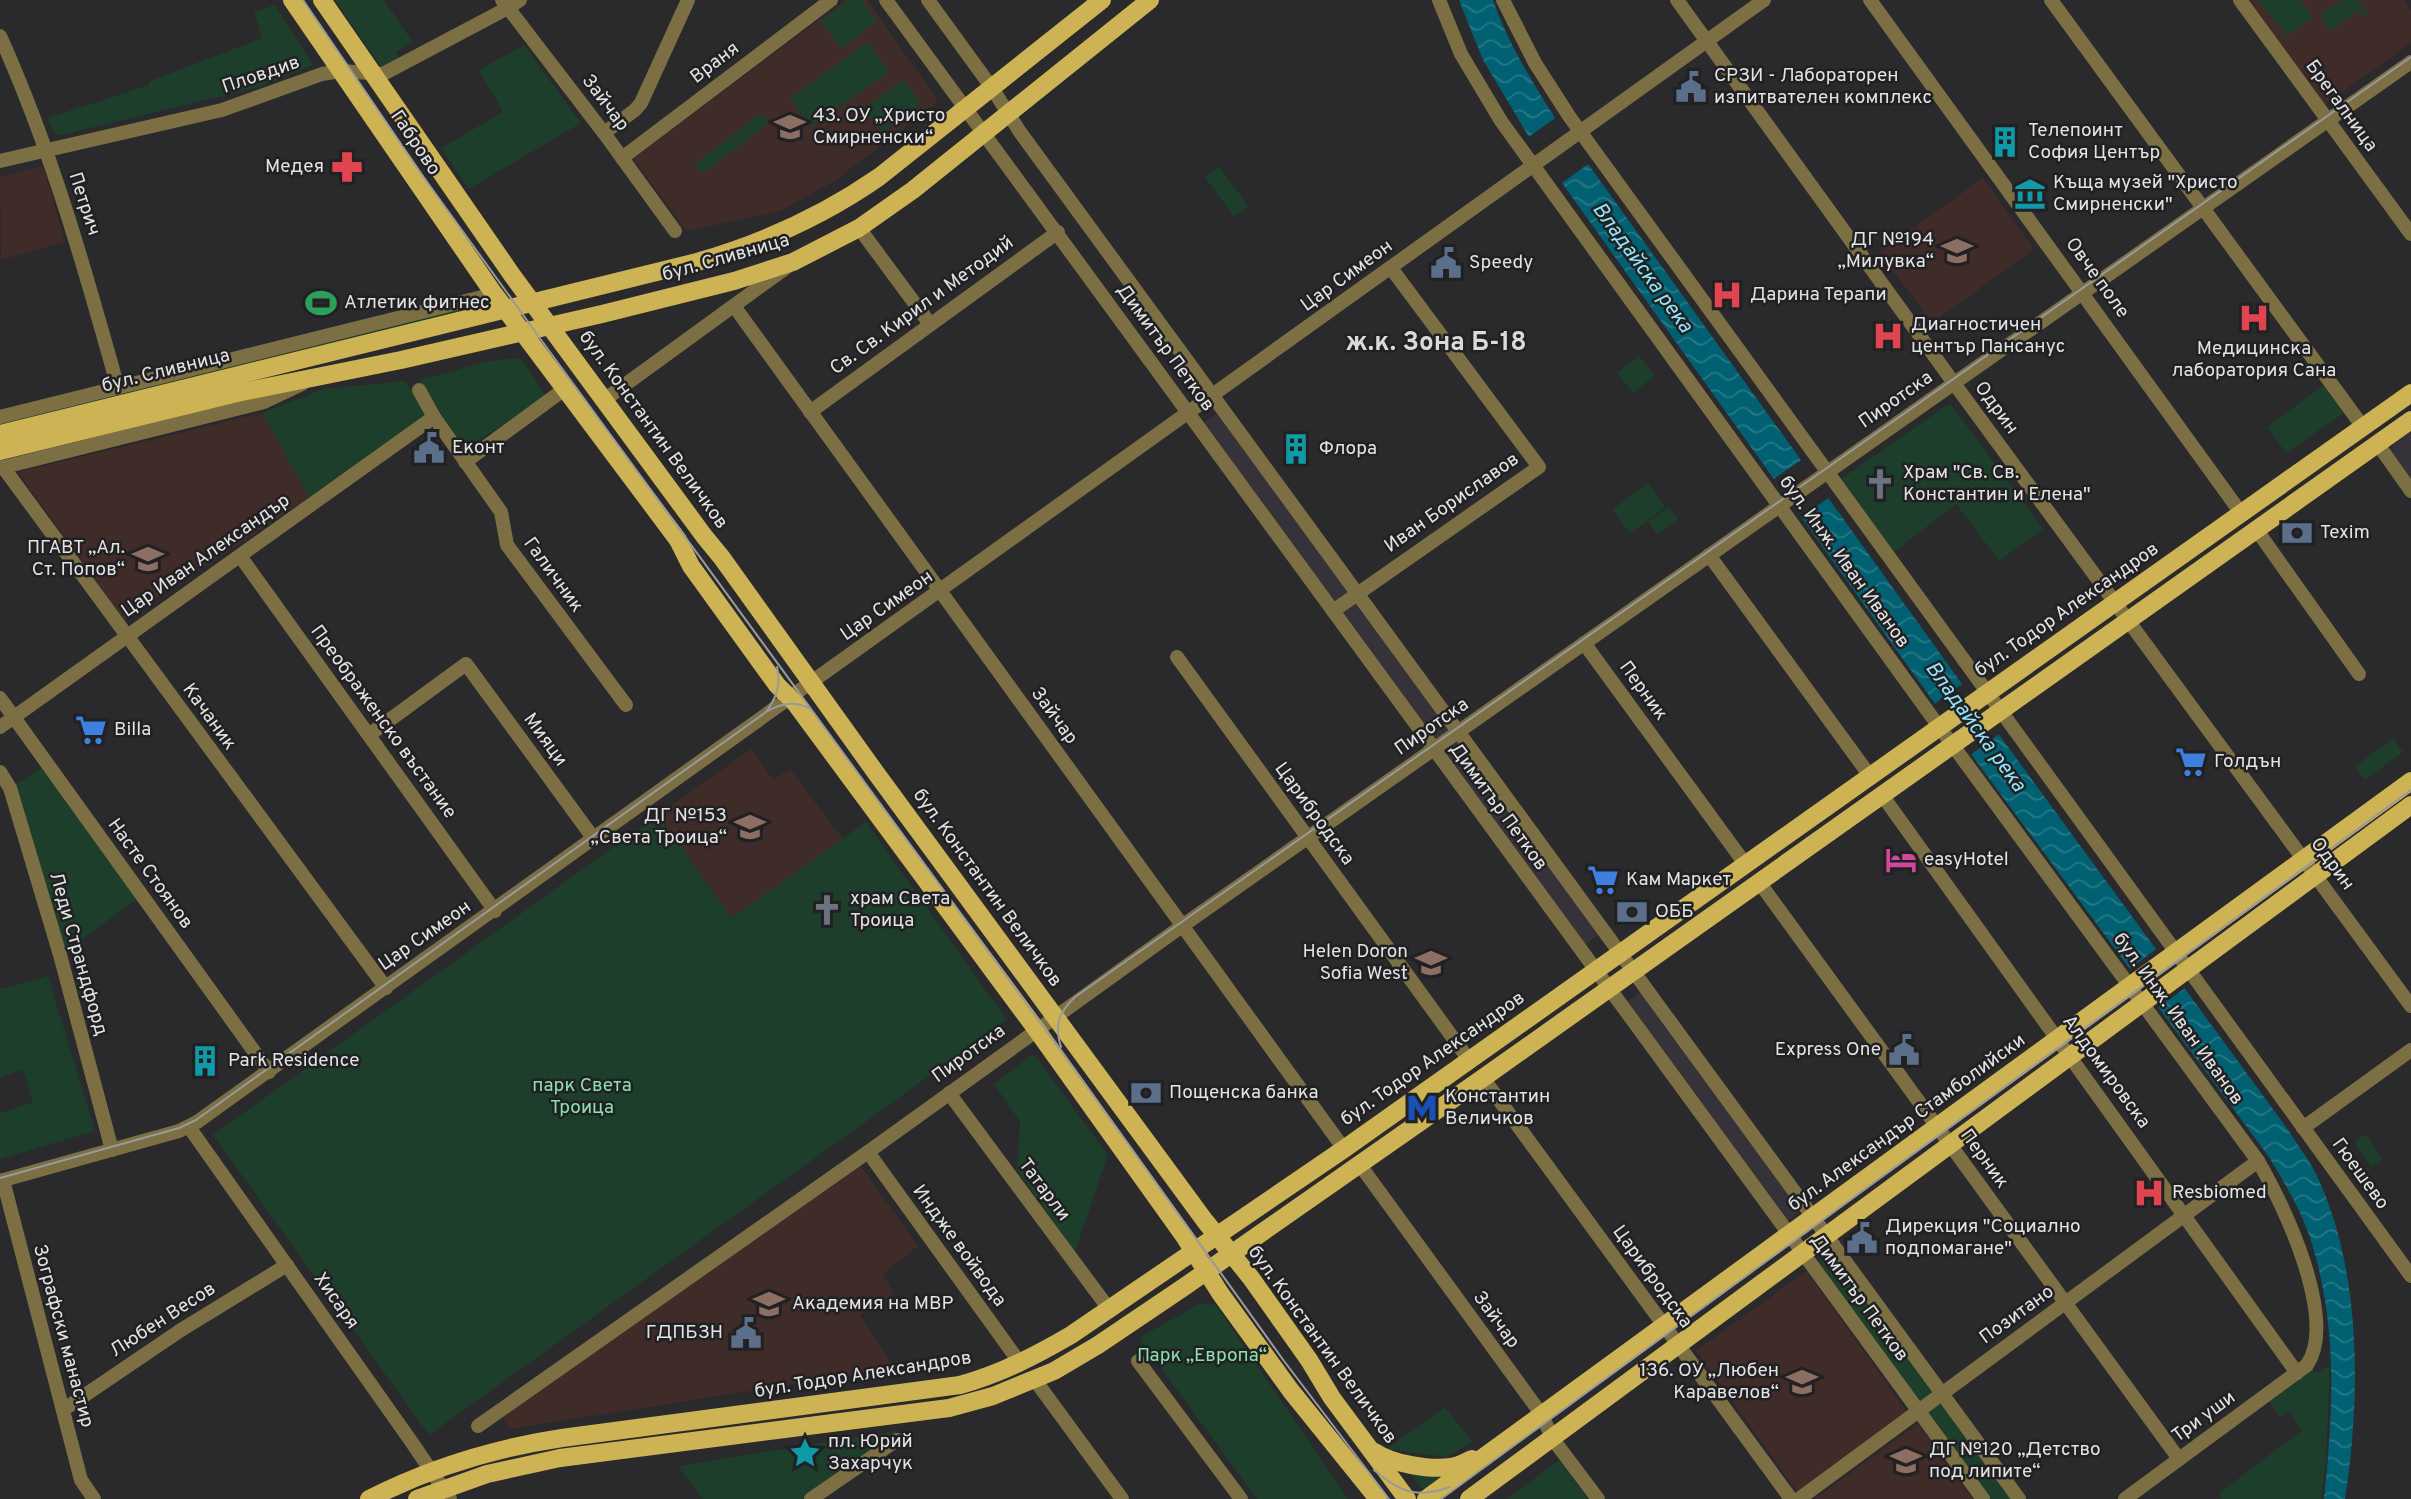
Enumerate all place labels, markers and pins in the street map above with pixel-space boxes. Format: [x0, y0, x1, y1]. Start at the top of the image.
place label: СРЗИ - Лабораторен изпитвателен комплекс [1714, 64, 1932, 110]
public building icon: СРЗИ - Лабораторен изпитвателен комплекс [1674, 70, 1708, 104]
place label: 43. ОУ „Христо Смирненски“ [813, 104, 945, 150]
school or university icon: 43. ОУ „Христо Смирненски“ [773, 110, 807, 144]
place label: Телепоинт София Център [2028, 119, 2160, 165]
building icon: Телепоинт София Център [1988, 125, 2022, 159]
pharmacy icon: Медея [330, 150, 364, 184]
place label: Медея [265, 155, 324, 179]
place label: Къща музей "Христо Смирненски" [2053, 171, 2238, 217]
museum icon: Къща музей "Христо Смирненски" [2013, 177, 2047, 211]
place label: ДГ №194 „Милувка“ [1838, 228, 1934, 274]
school or university icon: ДГ №194 „Милувка“ [1940, 234, 1974, 268]
public building icon: Speedy [1429, 246, 1463, 280]
place label: Speedy [1469, 251, 1533, 275]
hospital icon: Дарина Терапи [1710, 278, 1744, 312]
place label: Дарина Терапи [1750, 283, 1887, 307]
sports icon: Атлетик фитнес [304, 286, 338, 320]
place label: Атлетик фитнес [344, 291, 490, 315]
hospital icon: Медицинска лаборатория Сана [2237, 301, 2271, 335]
place label: Диагностичен център Пансанус [1911, 313, 2065, 359]
hospital icon: Диагностичен център Пансанус [1871, 319, 1905, 353]
place label: Медицинска лаборатория Сана [2172, 337, 2336, 383]
public building icon: Еконт [412, 431, 446, 465]
building icon: Флора [1279, 432, 1313, 466]
place label: Еконт [452, 436, 505, 460]
place label: Флора [1319, 437, 1377, 461]
place label: Храм "Св. Св. Константин и Елена" [1903, 461, 2091, 507]
church icon: Храм "Св. Св. Константин и Елена" [1863, 467, 1897, 501]
bank icon: Texim [2280, 516, 2314, 550]
place label: Texim [2320, 521, 2370, 545]
place label: ПГАВТ „Ал. Ст. Попов“ [27, 536, 125, 582]
school or university icon: ПГАВТ „Ал. Ст. Попов“ [131, 542, 165, 576]
supermarket icon: Billa [74, 713, 108, 747]
place label: Billa [114, 718, 151, 742]
supermarket icon: Голдън [2174, 745, 2208, 779]
place label: Голдън [2214, 750, 2281, 774]
place label: ДГ №153 „Света Троица“ [591, 804, 727, 850]
school or university icon: ДГ №153 „Света Троица“ [733, 810, 767, 844]
hotel icon: easyHotel [1884, 843, 1918, 877]
place label: easyHotel [1924, 848, 2009, 872]
supermarket icon: Кам Маркет [1586, 863, 1620, 897]
place label: Кам Маркет [1626, 868, 1732, 892]
place label: храм Света Троица [850, 887, 950, 933]
church icon: храм Света Троица [810, 893, 844, 927]
bank icon: ОББ [1615, 895, 1649, 929]
place label: ОББ [1655, 900, 1694, 924]
place label: Helen Doron Sofia West [1302, 940, 1408, 986]
school or university icon: Helen Doron Sofia West [1414, 946, 1448, 980]
public building icon: Express One [1887, 1033, 1921, 1067]
place label: Express One [1775, 1038, 1881, 1062]
building icon: Park Residence [188, 1044, 222, 1078]
place label: Park Residence [228, 1049, 360, 1073]
bank icon: Пощенска банка [1129, 1076, 1163, 1110]
place label: Пощенска банка [1169, 1081, 1319, 1105]
place label: Константин Величков [1445, 1085, 1550, 1131]
metro station icon: Константин Величков [1405, 1091, 1439, 1125]
hospital icon: Resbiomed [2132, 1176, 2166, 1210]
place label: Resbiomed [2172, 1181, 2267, 1205]
place label: Дирекция "Социално подпомагане" [1885, 1215, 2081, 1261]
public building icon: Дирекция "Социално подпомагане" [1845, 1221, 1879, 1255]
school or university icon: Академия на МВР [752, 1287, 786, 1321]
place label: Академия на МВР [792, 1292, 953, 1316]
public building icon: ГДПБЗН [729, 1316, 763, 1350]
place label: ГДПБЗН [646, 1321, 723, 1345]
place label: 136. ОУ „Любен Каравелов“ [1639, 1359, 1779, 1405]
school or university icon: 136. ОУ „Любен Каравелов“ [1785, 1365, 1819, 1399]
place label: пл. Юрий Захарчук [828, 1430, 913, 1476]
place icon: пл. Юрий Захарчук [788, 1436, 822, 1470]
place label: ДГ №120 „Детство под липите“ [1929, 1438, 2101, 1484]
school or university icon: ДГ №120 „Детство под липите“ [1889, 1444, 1923, 1478]

